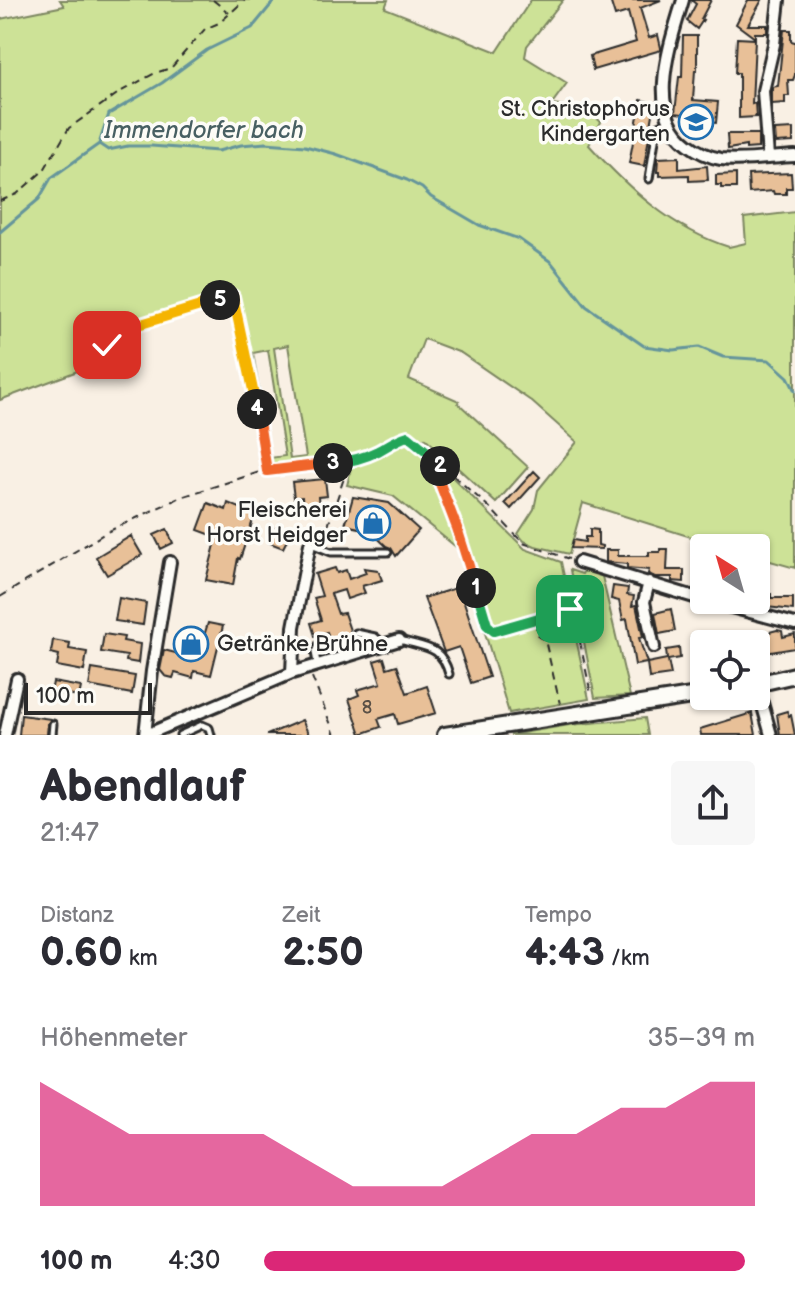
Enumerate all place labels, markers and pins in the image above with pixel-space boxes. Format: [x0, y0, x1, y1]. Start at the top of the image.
place label: St. Christophorus Kindergarten [501, 96, 670, 148]
school or university icon: St. Christophorus Kindergarten [677, 103, 715, 141]
pin: 5 [200, 280, 240, 320]
pin [73, 311, 141, 379]
pin: 4 [237, 389, 277, 429]
pin: 3 [313, 443, 353, 483]
pin: 2 [420, 446, 460, 486]
place label: Fleischerei Horst Heidger [206, 497, 348, 549]
shop icon: Fleischerei Horst Heidger [354, 504, 392, 542]
pin: 1 [456, 568, 496, 608]
pin [536, 575, 604, 643]
shop icon: Getränke Brühne [172, 625, 210, 663]
place label: Getränke Brühne [217, 631, 388, 658]

